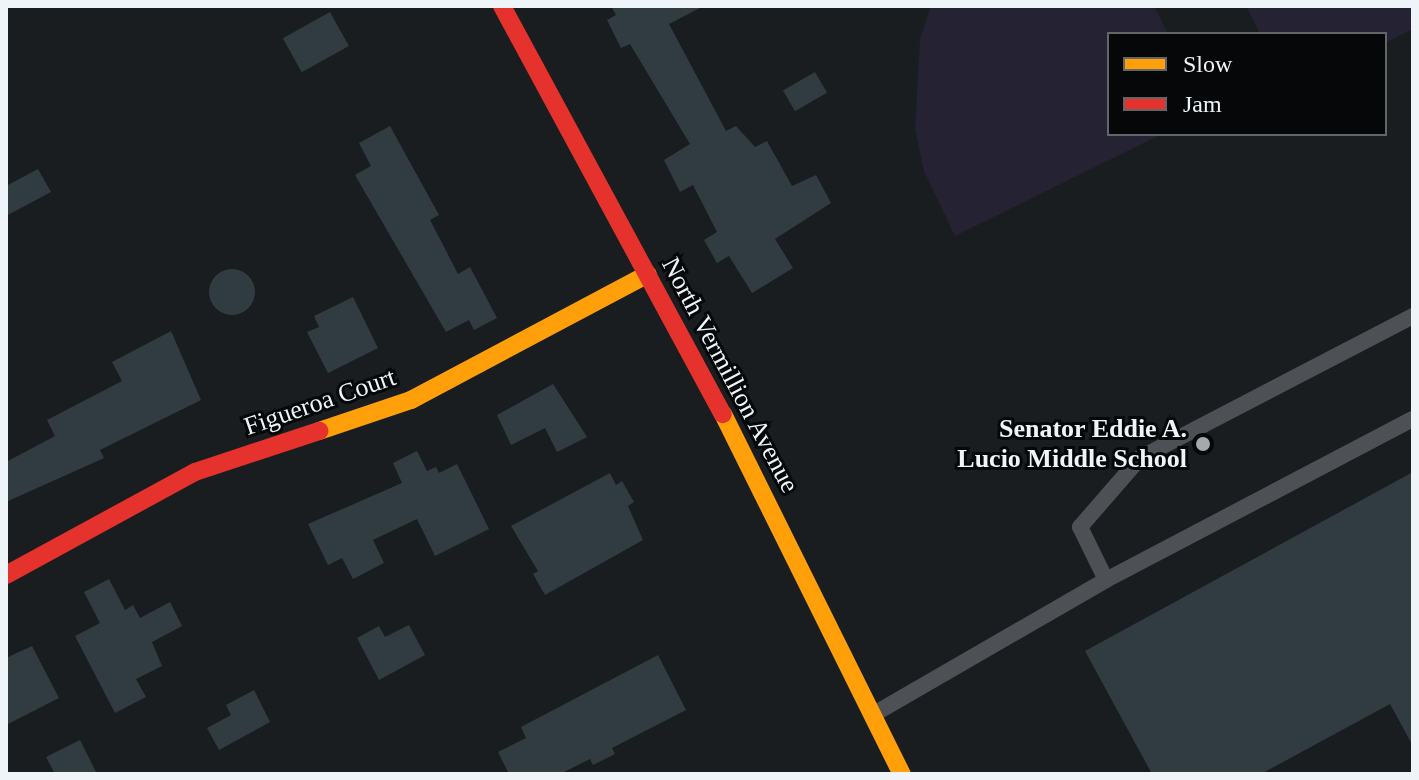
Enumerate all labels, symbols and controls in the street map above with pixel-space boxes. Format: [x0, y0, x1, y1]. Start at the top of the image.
legend [1107, 32, 1387, 136]
text: Slow [1183, 51, 1232, 77]
text: Jam [1183, 91, 1222, 117]
street label: North Vermillion Avenue [654, 251, 806, 499]
street label: Figueroa Court [240, 362, 400, 442]
place label: Senator Eddie A. Lucio Middle School [957, 413, 1187, 474]
marker: Senator Eddie A. Lucio Middle School [1194, 435, 1212, 453]

